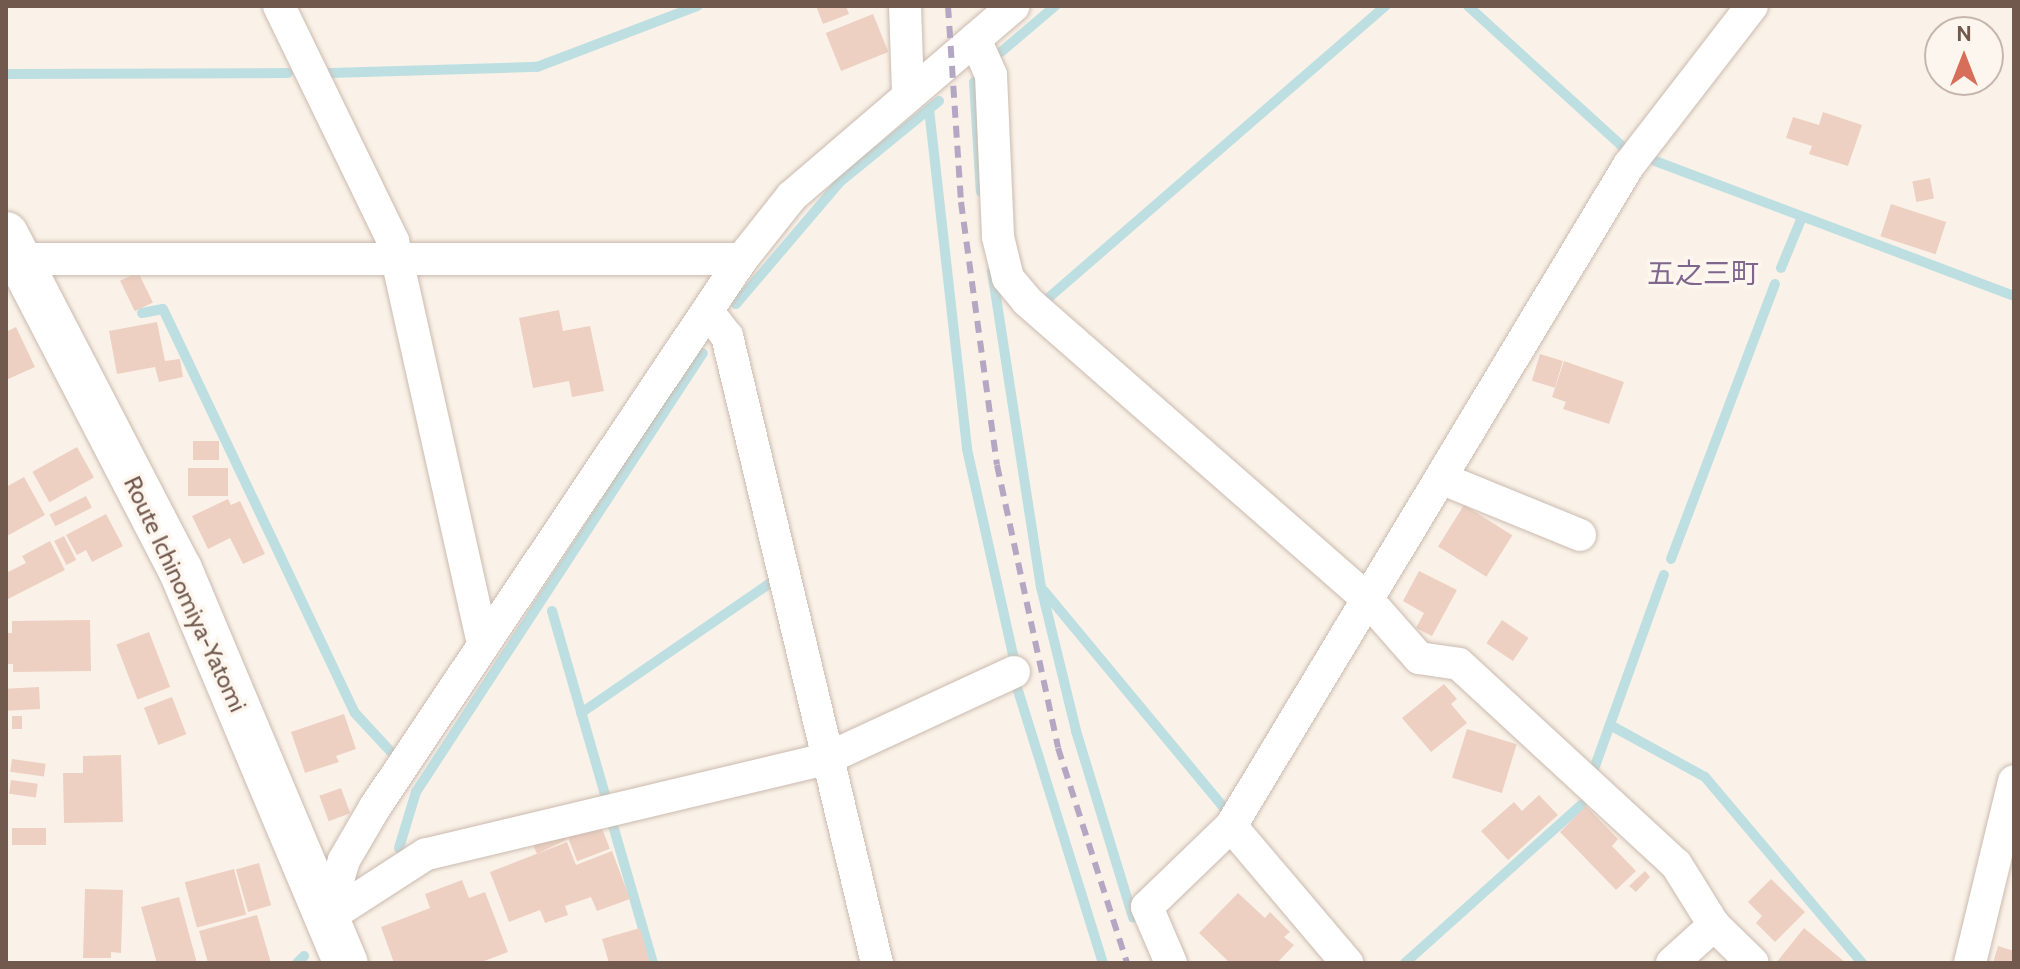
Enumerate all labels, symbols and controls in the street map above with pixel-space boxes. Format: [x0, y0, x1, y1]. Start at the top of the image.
north arrow [1924, 16, 2004, 96]
text: N [1956, 20, 1972, 47]
district label: 五之三町 [1647, 256, 1759, 290]
street label: Route Ichinomiya-Yatomi [118, 472, 252, 716]

